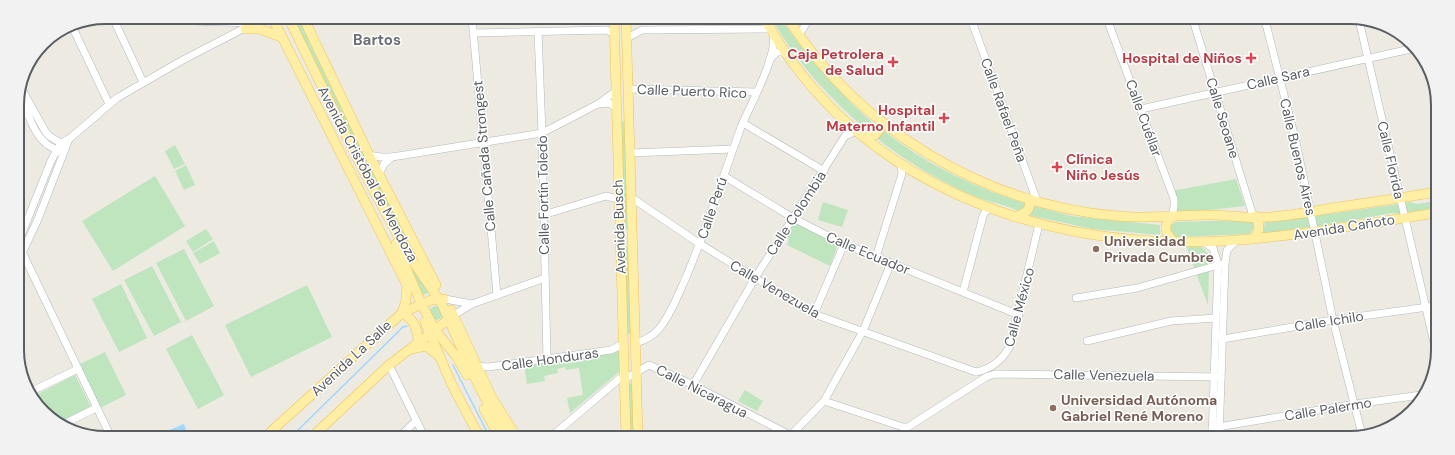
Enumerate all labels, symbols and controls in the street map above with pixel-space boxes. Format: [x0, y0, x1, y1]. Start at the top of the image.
district label: Bartos [353, 30, 401, 50]
place label: Caja Petrolera de Salud [787, 45, 884, 79]
place label: Hospital de Niños [1122, 49, 1242, 67]
marker: Hospital de Niños [1245, 52, 1257, 64]
street label: Calle Rafael Peña [977, 55, 1031, 165]
marker: Caja Petrolera de Salud [887, 56, 899, 68]
street label: Calle Sara [1245, 62, 1311, 94]
street label: Calle Seoane [1202, 75, 1244, 161]
street label: Calle Cuéllar [1122, 77, 1166, 159]
street label: Calle Cañada Strongest [468, 80, 500, 232]
street label: Calle Puerto Rico [637, 80, 747, 102]
street label: Avenida Cristóbal de Mendoza [314, 83, 422, 265]
street label: Calle Buenos Aires [1276, 97, 1320, 217]
place label: Hospital Materno Infantil [826, 101, 935, 135]
marker: Hospital Materno Infantil [938, 112, 950, 124]
street label: Calle Florida [1373, 119, 1409, 201]
street label: Calle Fortín Toledo [533, 135, 553, 255]
place label: Clínica Niño Jesús [1066, 150, 1140, 184]
marker: Clínica Niño Jesús [1051, 161, 1063, 173]
street label: Calle Colombia [762, 167, 830, 259]
street label: Calle Perú [693, 175, 731, 241]
street label: Avenida Busch [608, 179, 630, 275]
street label: Avenida Cañoto [1292, 210, 1396, 244]
street label: Calle Ecuador [823, 227, 913, 279]
place label: Universidad Privada Cumbre [1104, 232, 1214, 266]
marker: Universidad Privada Cumbre [1091, 244, 1101, 254]
street label: Calle Venezuela [727, 256, 823, 322]
street label: Calle México [1000, 265, 1038, 349]
street label: Calle Ichilo [1293, 307, 1365, 335]
street label: Avenida La Salle [307, 316, 395, 400]
street label: Calle Honduras [500, 343, 600, 375]
street label: Calle Nicaragua [653, 360, 751, 422]
street label: Calle Venezuela [1053, 365, 1155, 385]
place label: Universidad Autónoma Gabriel René Moreno [1061, 391, 1217, 425]
street label: Calle Palermo [1283, 393, 1373, 425]
marker: Universidad Autónoma Gabriel René Moreno [1048, 403, 1058, 413]

